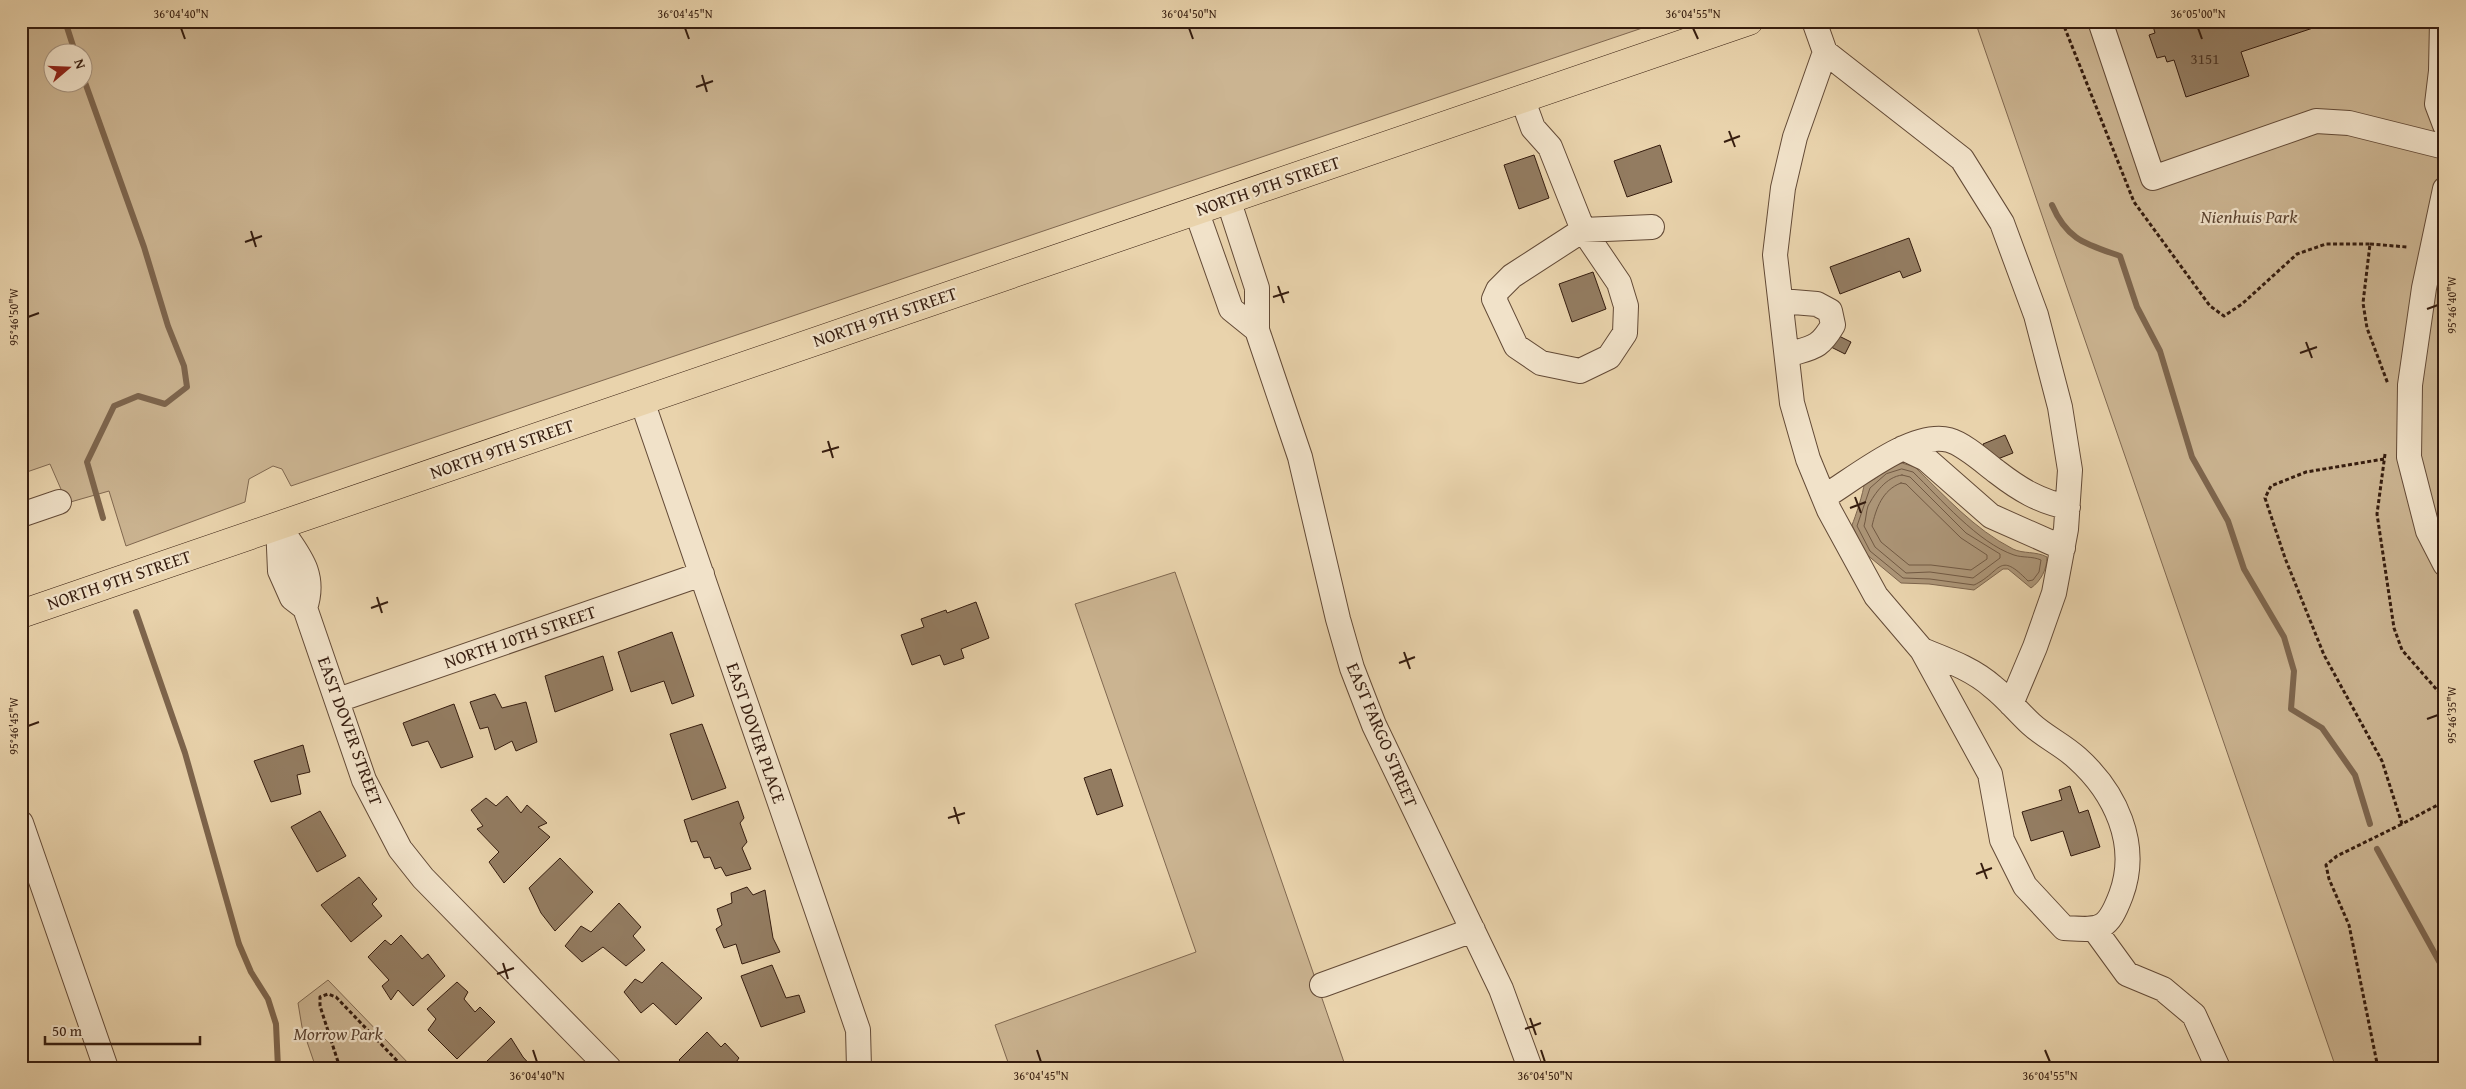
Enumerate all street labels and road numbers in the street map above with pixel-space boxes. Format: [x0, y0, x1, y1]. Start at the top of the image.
street label: NORTH 9TH STREET [1192, 148, 1344, 223]
street label: NORTH 9TH STREET [809, 279, 961, 354]
street label: NORTH 9TH STREET [426, 411, 578, 486]
street label: NORTH 9TH STREET [43, 542, 195, 617]
street label: NORTH 10TH STREET [440, 598, 600, 675]
street label: EAST DOVER STREET [311, 652, 390, 809]
street label: EAST FARGO STREET [1340, 658, 1425, 811]
street label: EAST DOVER PLACE [720, 659, 793, 807]

